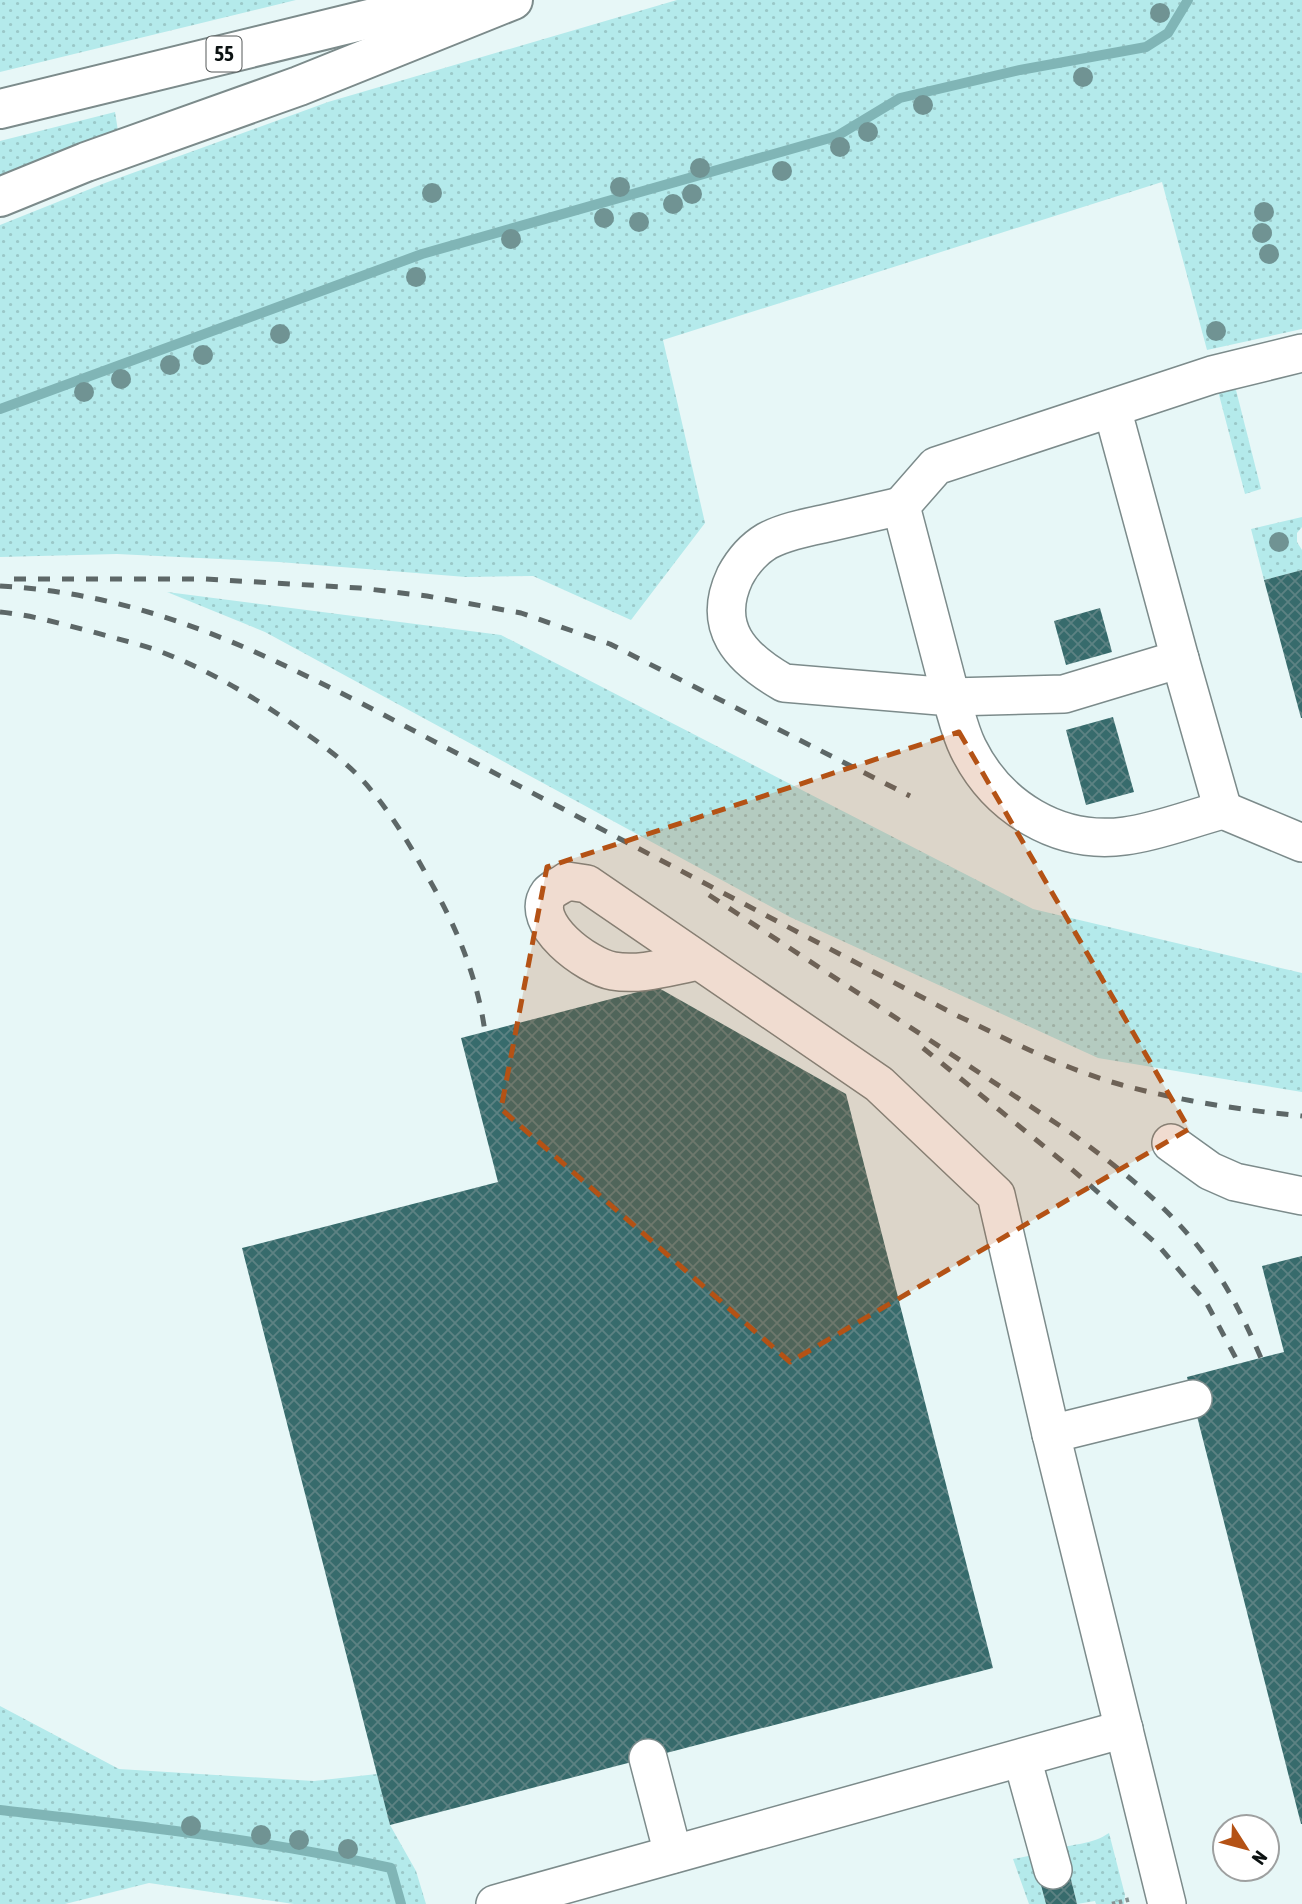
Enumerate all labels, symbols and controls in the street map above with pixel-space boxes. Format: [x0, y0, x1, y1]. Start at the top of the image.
road number: 55 [206, 36, 242, 72]
north arrow [1211, 1813, 1281, 1883]
text: N [1248, 1847, 1272, 1869]

